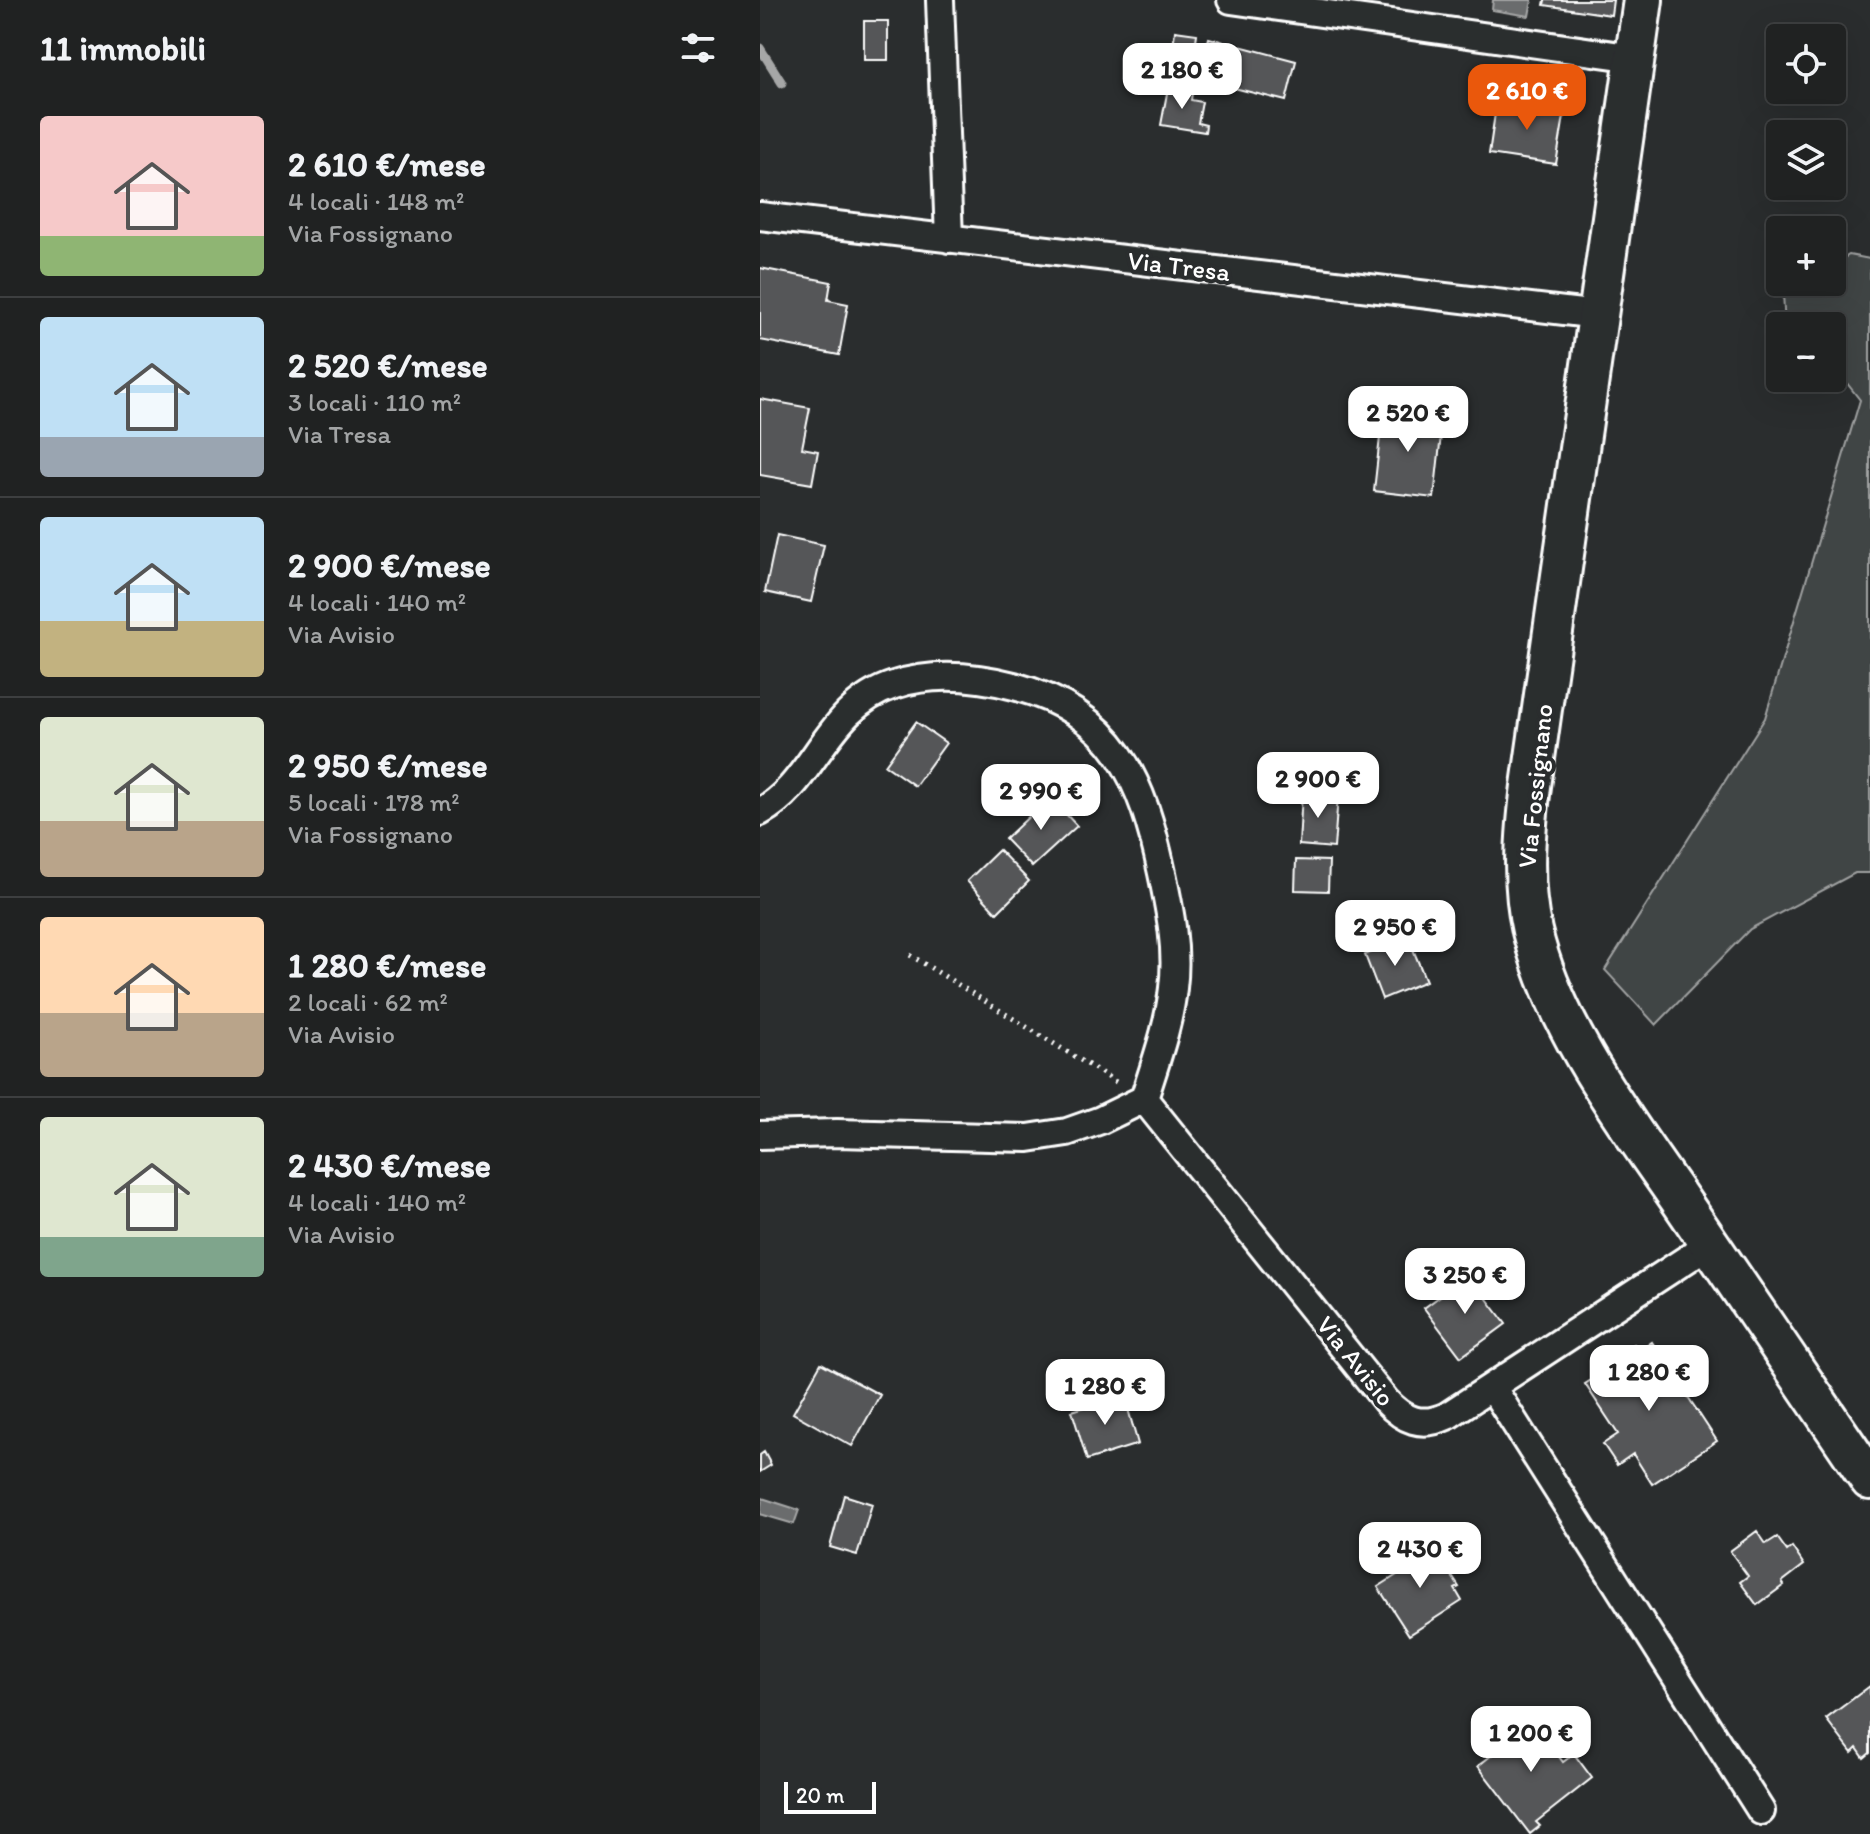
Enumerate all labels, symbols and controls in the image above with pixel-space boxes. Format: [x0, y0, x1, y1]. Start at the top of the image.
map controls [1766, 24, 1846, 392]
button: locate [1766, 24, 1846, 104]
icon: filters [676, 26, 720, 70]
text: 11 immobili [40, 28, 206, 69]
pin: 2 180 € [1108, 43, 1256, 111]
text: 2 180 € [1141, 53, 1223, 85]
pin: 2 610 € [1453, 64, 1601, 132]
text: 2 610 € [1486, 74, 1568, 106]
button: layers [1766, 120, 1846, 200]
text: 2 610 €/mese [288, 144, 486, 185]
icon: home [104, 148, 200, 244]
text: 4 locali · 148 m² [288, 185, 464, 217]
button: + [1766, 216, 1846, 296]
text: Via Fossignano [288, 217, 453, 249]
street label: Via Tresa [1126, 244, 1233, 288]
button: − [1766, 312, 1846, 392]
text: 2 520 €/mese [288, 345, 488, 386]
icon: home [104, 349, 200, 445]
text: 3 locali · 110 m² [288, 386, 461, 418]
pin: 2 520 € [1334, 386, 1482, 454]
text: 2 520 € [1366, 396, 1450, 428]
text: Via Tresa [288, 418, 391, 450]
text: 2 900 €/mese [288, 545, 491, 586]
icon: home [104, 549, 200, 645]
text: 4 locali · 140 m² [288, 586, 466, 618]
text: Via Avisio [288, 618, 395, 650]
street label: Via Fossignano [1510, 702, 1560, 870]
text: 2 950 €/mese [288, 745, 488, 786]
icon: home [104, 749, 200, 845]
pin: 2 900 € [1244, 752, 1392, 820]
text: 2 900 € [1275, 762, 1361, 794]
pin: 2 990 € [967, 764, 1115, 832]
text: 2 990 € [999, 774, 1083, 806]
text: 5 locali · 178 m² [288, 786, 460, 818]
text: Via Fossignano [288, 818, 453, 850]
pin: 2 950 € [1321, 900, 1469, 968]
text: 2 950 € [1353, 910, 1437, 942]
text: 1 280 €/mese [288, 945, 486, 986]
icon: home [104, 949, 200, 1045]
text: 2 locali · 62 m² [288, 986, 448, 1018]
text: Via Avisio [288, 1018, 395, 1050]
text: 2 430 €/mese [288, 1145, 491, 1186]
icon: home [104, 1149, 200, 1245]
text: 4 locali · 140 m² [288, 1186, 466, 1218]
text: Via Avisio [288, 1218, 395, 1250]
pin: 3 250 € [1391, 1248, 1539, 1316]
text: 3 250 € [1423, 1258, 1507, 1290]
street label: Via Avisio [1310, 1309, 1402, 1413]
pin: 1 280 € [1575, 1345, 1723, 1413]
text: 1 280 € [1608, 1355, 1690, 1387]
pin: 1 280 € [1031, 1359, 1179, 1427]
text: 1 280 € [1064, 1369, 1146, 1401]
pin: 2 430 € [1346, 1522, 1494, 1590]
text: 2 430 € [1377, 1532, 1463, 1564]
pin: 1 200 € [1457, 1706, 1605, 1774]
text: 1 200 € [1489, 1716, 1573, 1748]
scale bar [784, 1778, 876, 1814]
text: 20 m [796, 1782, 845, 1809]

